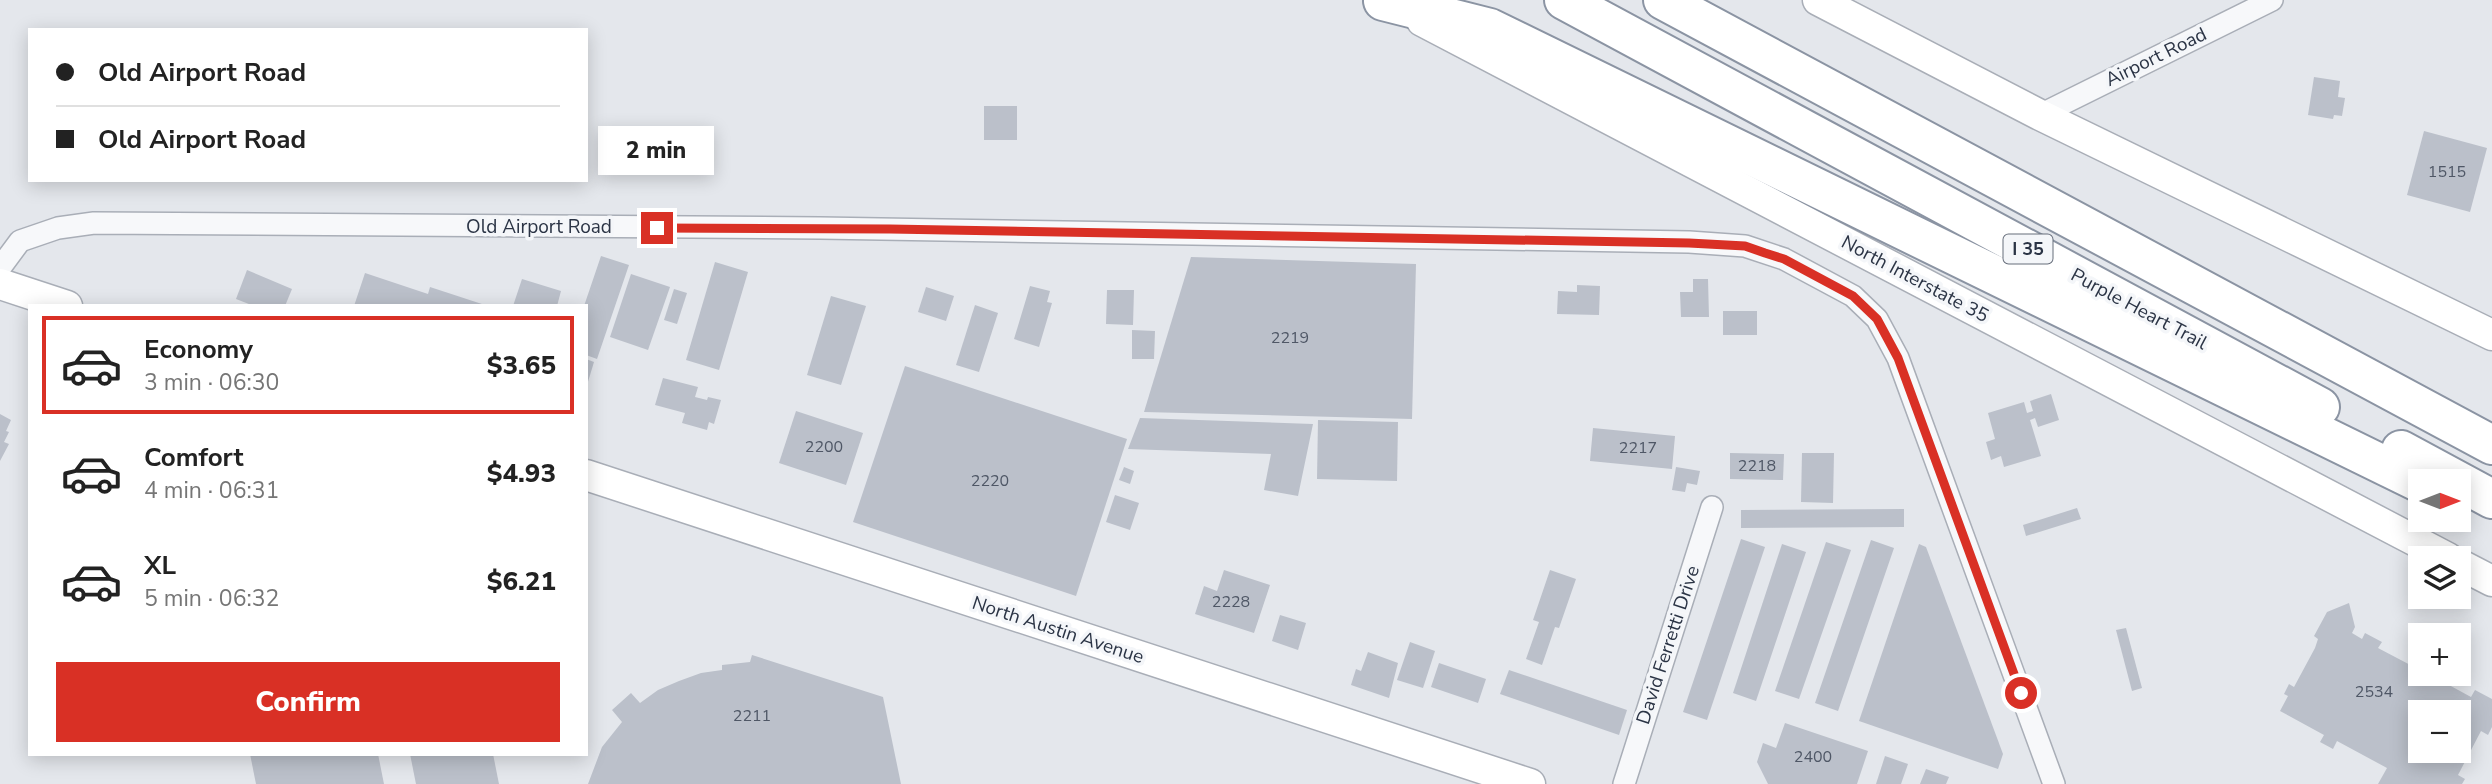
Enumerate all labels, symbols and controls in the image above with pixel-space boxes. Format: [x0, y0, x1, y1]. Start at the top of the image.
street label: Airport Road [2101, 21, 2211, 93]
text: Old Airport Road [98, 55, 306, 90]
text: Old Airport Road [98, 122, 306, 157]
callout: 2 min [599, 126, 715, 176]
text: 2 min [626, 135, 686, 166]
house number: 1515 [2428, 161, 2466, 183]
route end [641, 212, 673, 244]
street label: Old Airport Road [466, 214, 612, 240]
street label: North Interstate 35 [1837, 229, 1993, 329]
road number: I 35 [2004, 234, 2052, 264]
street label: Purple Heart Trail [2066, 262, 2212, 356]
house number: 2219 [1271, 327, 1309, 349]
text: Economy [144, 332, 253, 367]
icon: car [60, 334, 123, 397]
text: $3.65 [487, 348, 556, 383]
text: 3 min · 06:30 [144, 367, 279, 398]
house number: 2200 [805, 436, 843, 458]
house number: 2217 [1619, 437, 1657, 459]
text: Comfort [144, 440, 244, 475]
icon: car [60, 442, 123, 505]
house number: 2218 [1738, 455, 1776, 477]
text: $4.93 [487, 456, 556, 491]
north arrow [2408, 469, 2471, 532]
map controls [2408, 469, 2471, 763]
house number: 2220 [971, 470, 1009, 492]
text: 4 min · 06:31 [144, 475, 279, 506]
button: layers [2408, 546, 2471, 609]
text: XL [144, 548, 176, 583]
icon: car [60, 550, 123, 613]
street label: David Ferretti Drive [1630, 562, 1706, 728]
text: $6.21 [487, 564, 556, 599]
text: 5 min · 06:32 [144, 583, 279, 614]
street label: North Austin Avenue [969, 590, 1147, 670]
house number: 2228 [1212, 591, 1250, 613]
button: + [2408, 623, 2471, 686]
button: Confirm [56, 662, 560, 742]
route start [2005, 677, 2037, 709]
house number: 2534 [2355, 681, 2394, 703]
button: − [2408, 700, 2471, 763]
house number: 2211 [733, 705, 771, 727]
house number: 2400 [1794, 746, 1832, 768]

